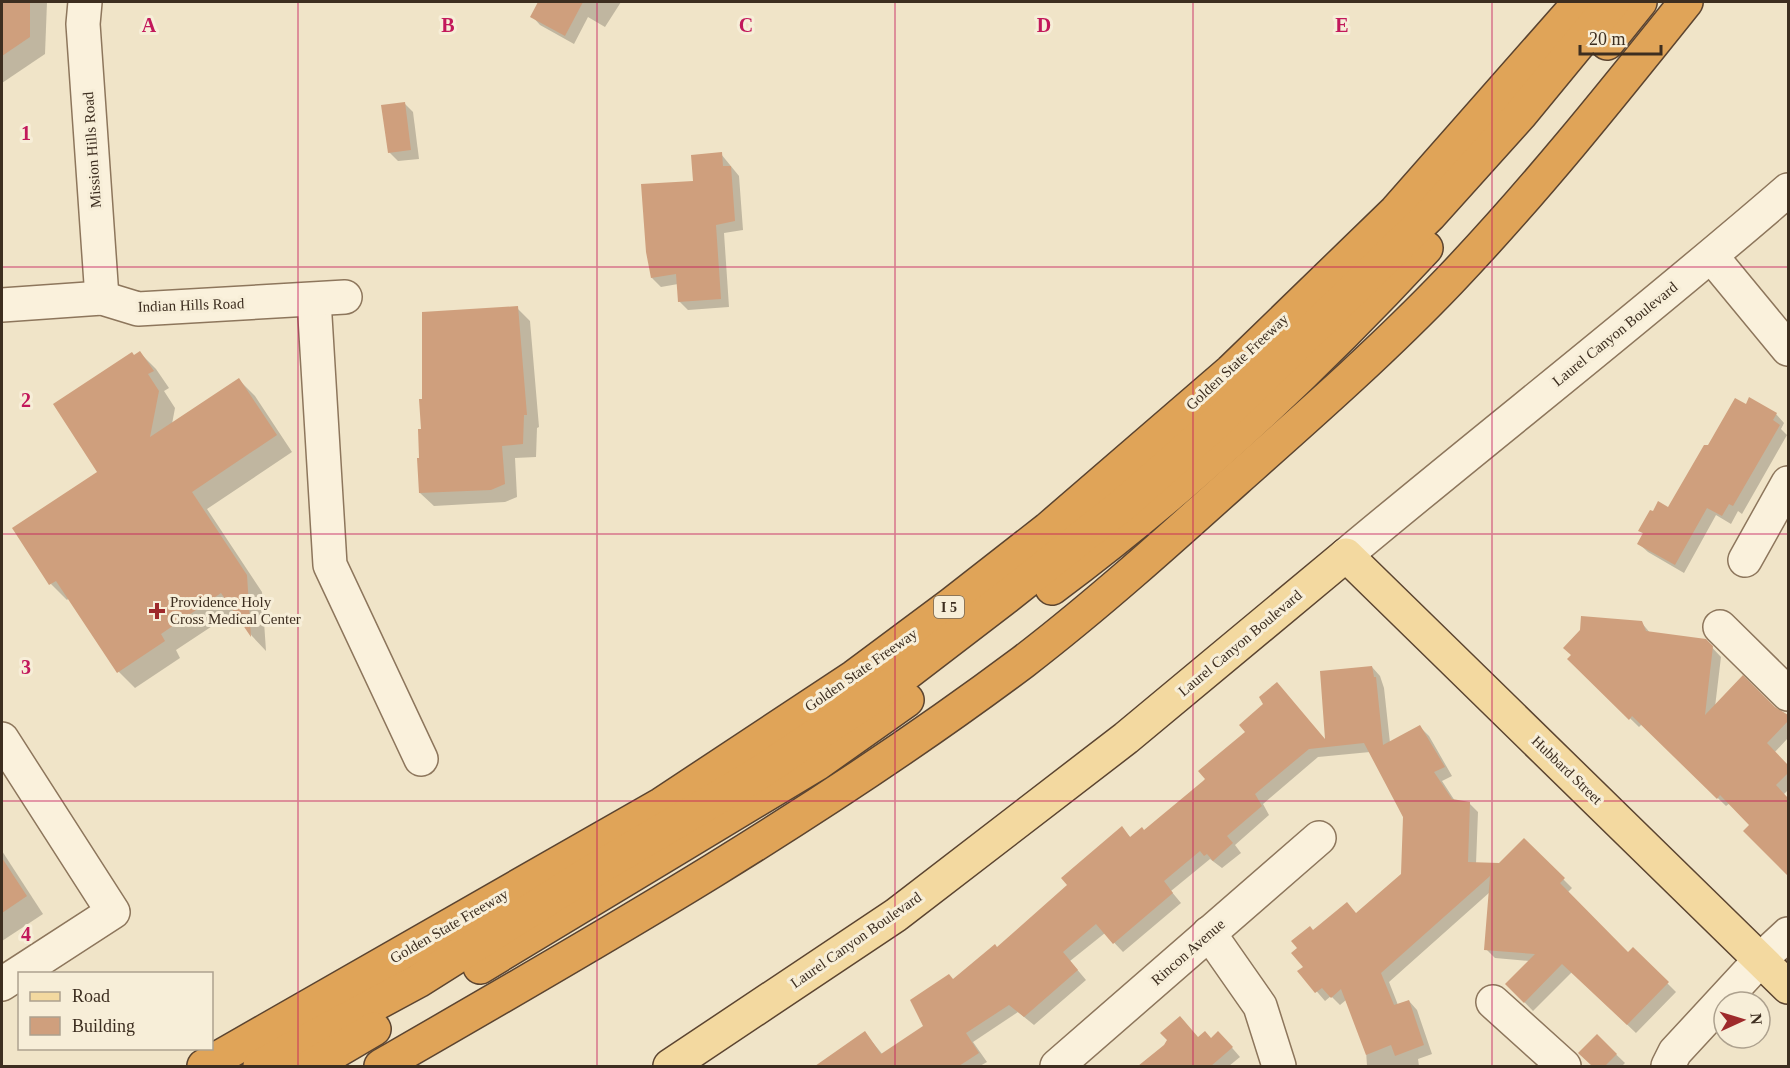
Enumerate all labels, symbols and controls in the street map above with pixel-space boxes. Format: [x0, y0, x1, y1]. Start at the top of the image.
text: A [142, 14, 157, 36]
text: B [441, 14, 455, 36]
text: C [739, 14, 753, 36]
text: D [1037, 14, 1051, 36]
text: E [1335, 14, 1349, 36]
scale bar [1580, 18, 1661, 56]
text: 20 m [1589, 29, 1626, 49]
street label: Mission Hills Road [80, 91, 104, 209]
text: 1 [21, 122, 31, 144]
street label: Laurel Canyon Boulevard [1549, 278, 1681, 389]
street label: Indian Hills Road [137, 295, 245, 315]
street label: Golden State Freeway [1183, 310, 1292, 413]
text: 2 [21, 389, 31, 411]
street label: Laurel Canyon Boulevard [1175, 586, 1305, 699]
place label: Providence Holy Cross Medical Center [170, 594, 301, 627]
road number: I 5 [934, 596, 964, 618]
marker: Providence Holy Cross Medical Center [148, 602, 166, 620]
street label: Golden State Freeway [802, 625, 921, 715]
text: 3 [21, 656, 31, 678]
street label: Hubbard Street [1529, 733, 1606, 808]
street label: Golden State Freeway [387, 885, 511, 966]
street label: Laurel Canyon Boulevard [788, 888, 925, 991]
street label: Rincon Avenue [1148, 916, 1228, 988]
text: 4 [21, 923, 31, 945]
legend [18, 972, 213, 1050]
text: Road [72, 986, 110, 1006]
north arrow [1712, 990, 1772, 1050]
text: N [1748, 1013, 1765, 1026]
text: Building [72, 1016, 135, 1036]

